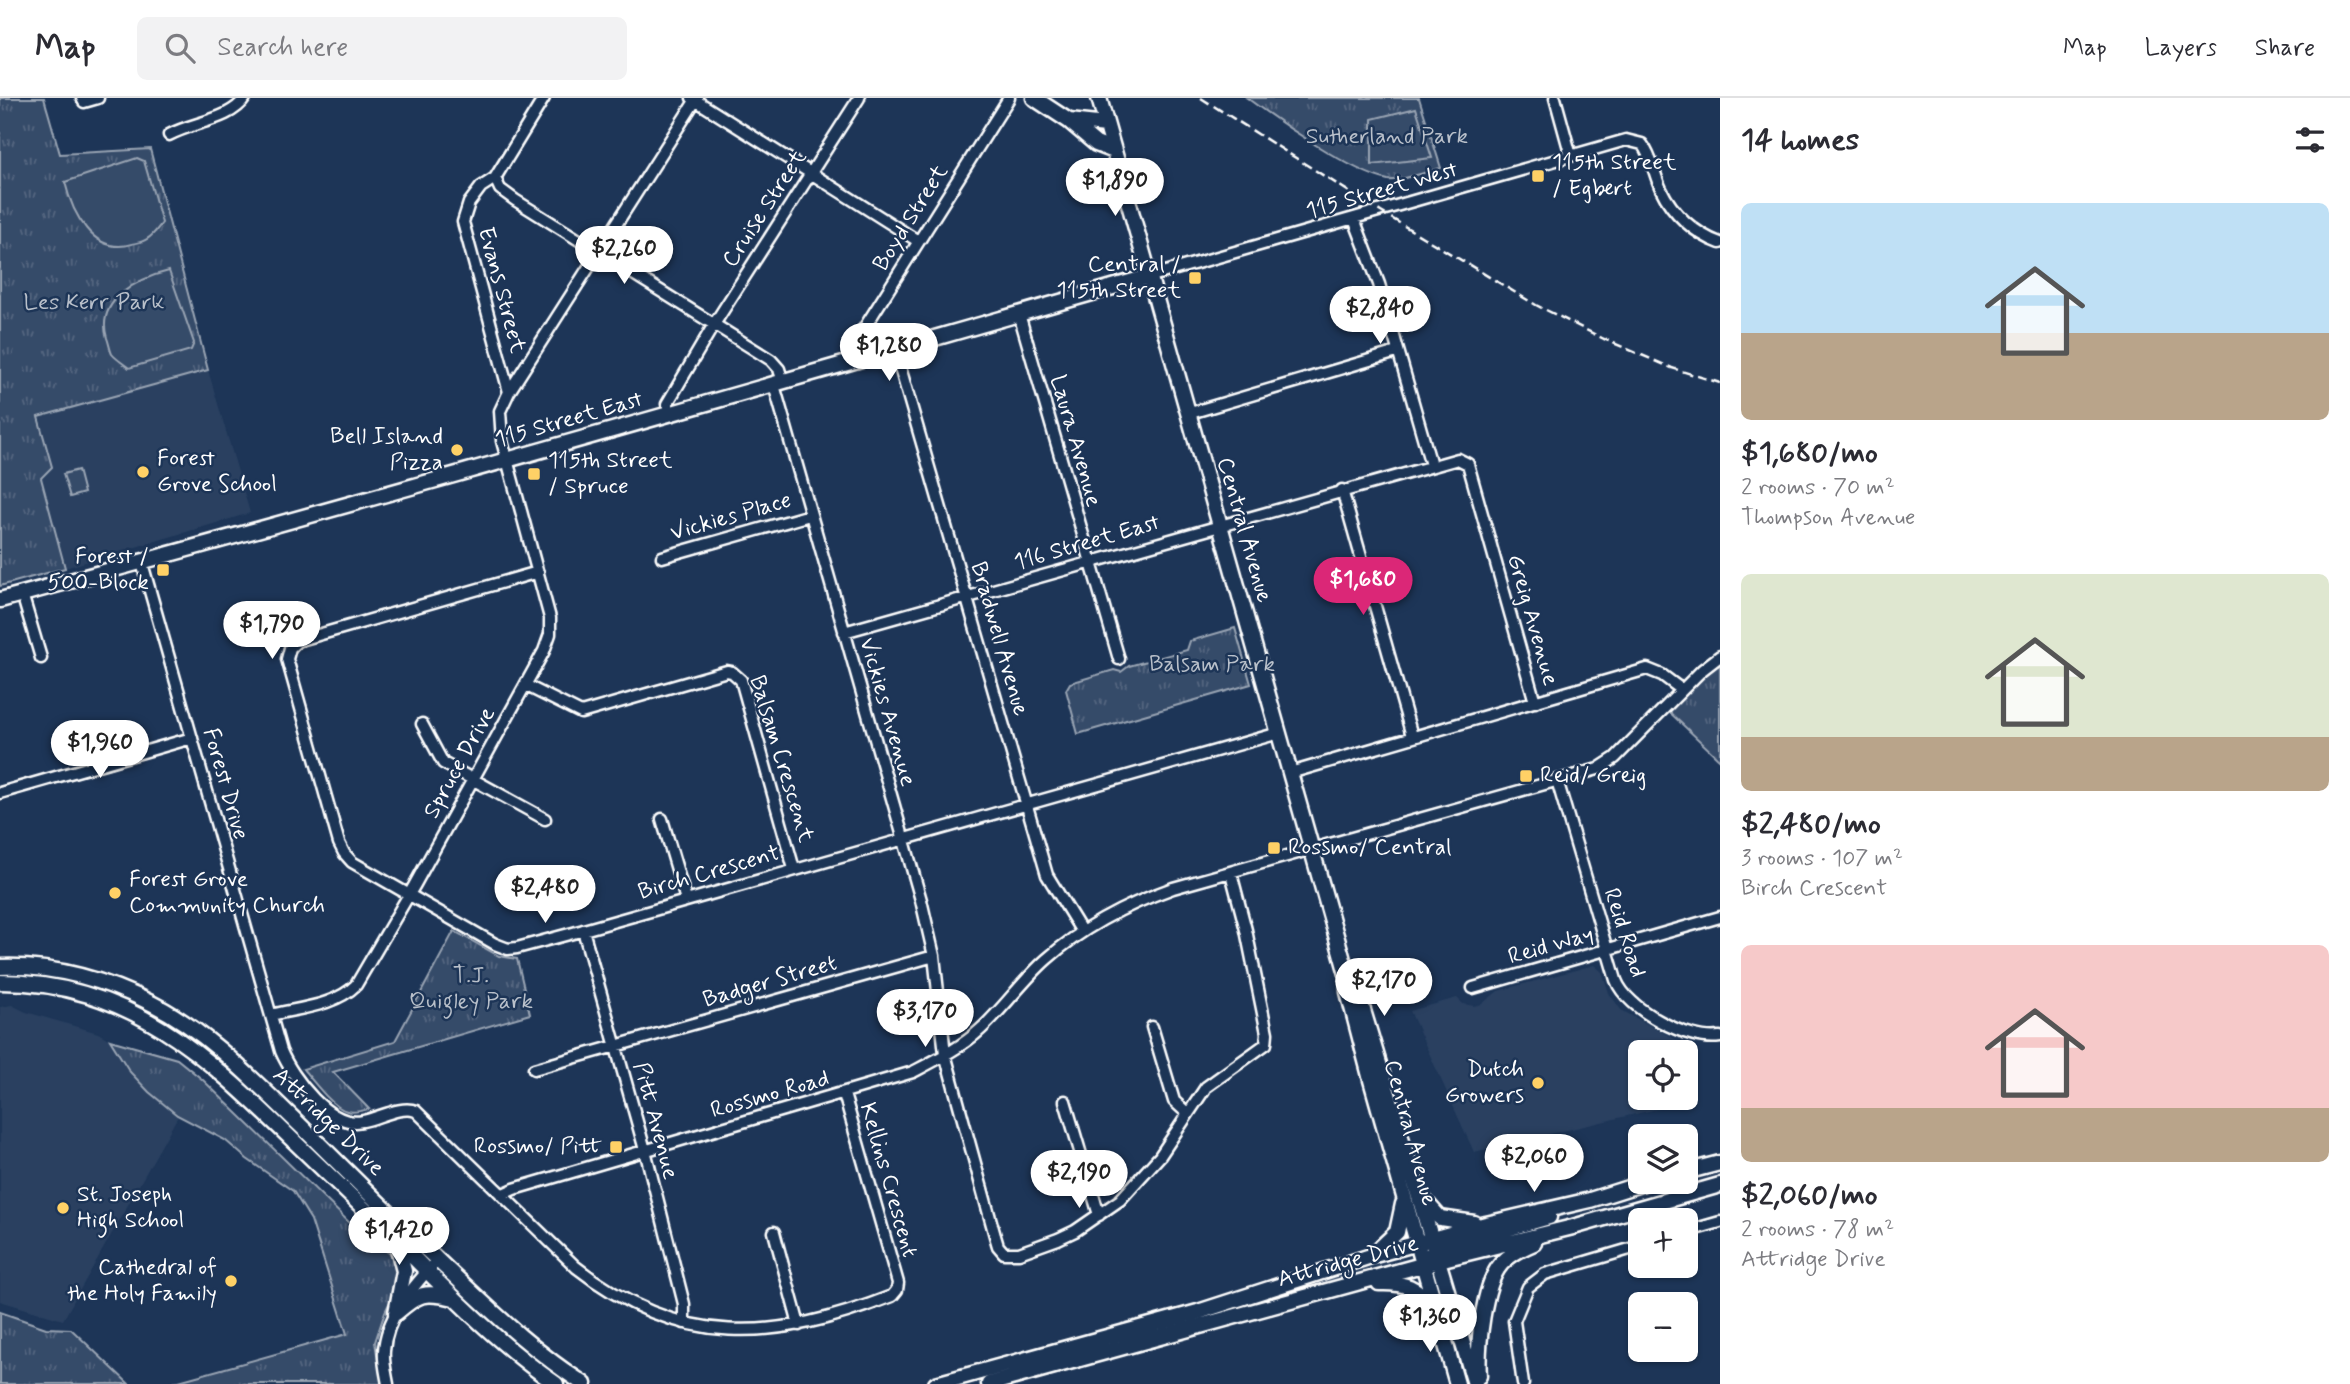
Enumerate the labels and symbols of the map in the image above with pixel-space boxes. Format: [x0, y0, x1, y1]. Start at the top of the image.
park label: Sutherland Park [1306, 122, 1468, 152]
street label: Cruise Street [716, 144, 814, 273]
place label: 115th Street / Egbert [1552, 148, 1677, 204]
street label: 115 Street West [1303, 155, 1461, 227]
pin: $1,890 [1058, 158, 1172, 218]
street label: Boyd Street [866, 159, 956, 277]
marker: 115th Street / Egbert [1530, 168, 1546, 184]
street label: Evans Street [470, 224, 532, 357]
pin: $2,260 [567, 226, 681, 286]
place label: Central / 115th Street [1057, 250, 1181, 306]
marker: Central / 115th Street [1187, 270, 1203, 286]
pin: $2,840 [1323, 286, 1437, 346]
park label: Les Kerr Park [24, 288, 164, 318]
pin: $1,280 [832, 324, 946, 383]
street label: Laura Avenue [1042, 372, 1108, 510]
street label: 115 Street East [492, 385, 646, 455]
place label: Bell Island Pizza [330, 422, 443, 478]
marker: Bell Island Pizza [449, 442, 465, 458]
place label: Forest Grove School [157, 444, 277, 500]
place label: 115th Street / Spruce [548, 446, 673, 502]
street label: Central Avenue [1209, 454, 1279, 606]
marker: Forest Grove School [135, 464, 151, 480]
marker: 115th Street / Spruce [526, 466, 542, 482]
street label: Vickies Place [667, 485, 795, 549]
street label: 116 Street East [1011, 508, 1163, 578]
place label: Forest / 500-Block [47, 542, 149, 598]
street label: Greig Avenue [1499, 551, 1565, 689]
pin: $1,680 [1306, 558, 1420, 617]
street label: Bradwell Avenue [963, 559, 1035, 720]
marker: Forest / 500-Block [155, 562, 171, 578]
pin: $1,790 [215, 602, 329, 661]
street label: Vickies Avenue [851, 634, 923, 790]
park label: Balsam Park [1149, 650, 1275, 680]
street label: Balsam Crescent [741, 672, 821, 846]
street label: Spruce Drive [417, 702, 503, 824]
pin: $1,960 [43, 720, 157, 780]
street label: Forest Drive [195, 725, 255, 843]
place label: Reid/ Greig [1540, 761, 1646, 791]
marker: Reid/ Greig [1518, 768, 1534, 784]
place label: Rossmo/ Central [1288, 833, 1452, 863]
street label: Birch Crescent [635, 838, 784, 908]
marker: Rossmo/ Central [1266, 840, 1282, 856]
place label: Forest Grove Community Church [129, 865, 325, 921]
pin: $2,480 [488, 866, 602, 925]
marker: Forest Grove Community Church [107, 885, 123, 901]
street label: Reid Road [1596, 885, 1652, 981]
street label: Reid Way [1505, 920, 1597, 972]
street label: Badger Street [700, 949, 841, 1017]
pin: $2,170 [1327, 958, 1441, 1018]
park label: T.J. Quigley Park [409, 961, 533, 1019]
pin: $3,170 [868, 990, 982, 1049]
place label: Dutch Growers [1445, 1055, 1524, 1111]
street label: Central Avenue [1376, 1057, 1444, 1209]
street label: Pitt Avenue [625, 1059, 685, 1183]
street label: Attridge Drive [264, 1061, 390, 1184]
street label: Rossmo Road [707, 1064, 833, 1126]
marker: Dutch Growers [1530, 1075, 1546, 1091]
street label: Kellins Crescent [852, 1099, 924, 1261]
place label: Rossmo/ Pitt [474, 1132, 602, 1162]
pin: $2,060 [1477, 1134, 1591, 1194]
marker: Rossmo/ Pitt [608, 1139, 624, 1155]
pin: $2,190 [1022, 1150, 1136, 1210]
place label: St. Joseph High School [77, 1180, 184, 1238]
marker: St. Joseph High School [55, 1200, 71, 1216]
pin: $1,420 [342, 1208, 456, 1267]
street label: Attridge Drive [1274, 1229, 1422, 1297]
place label: Cathedral of the Holy Family [67, 1253, 217, 1309]
marker: Cathedral of the Holy Family [223, 1273, 239, 1289]
pin: $1,360 [1373, 1294, 1487, 1354]

